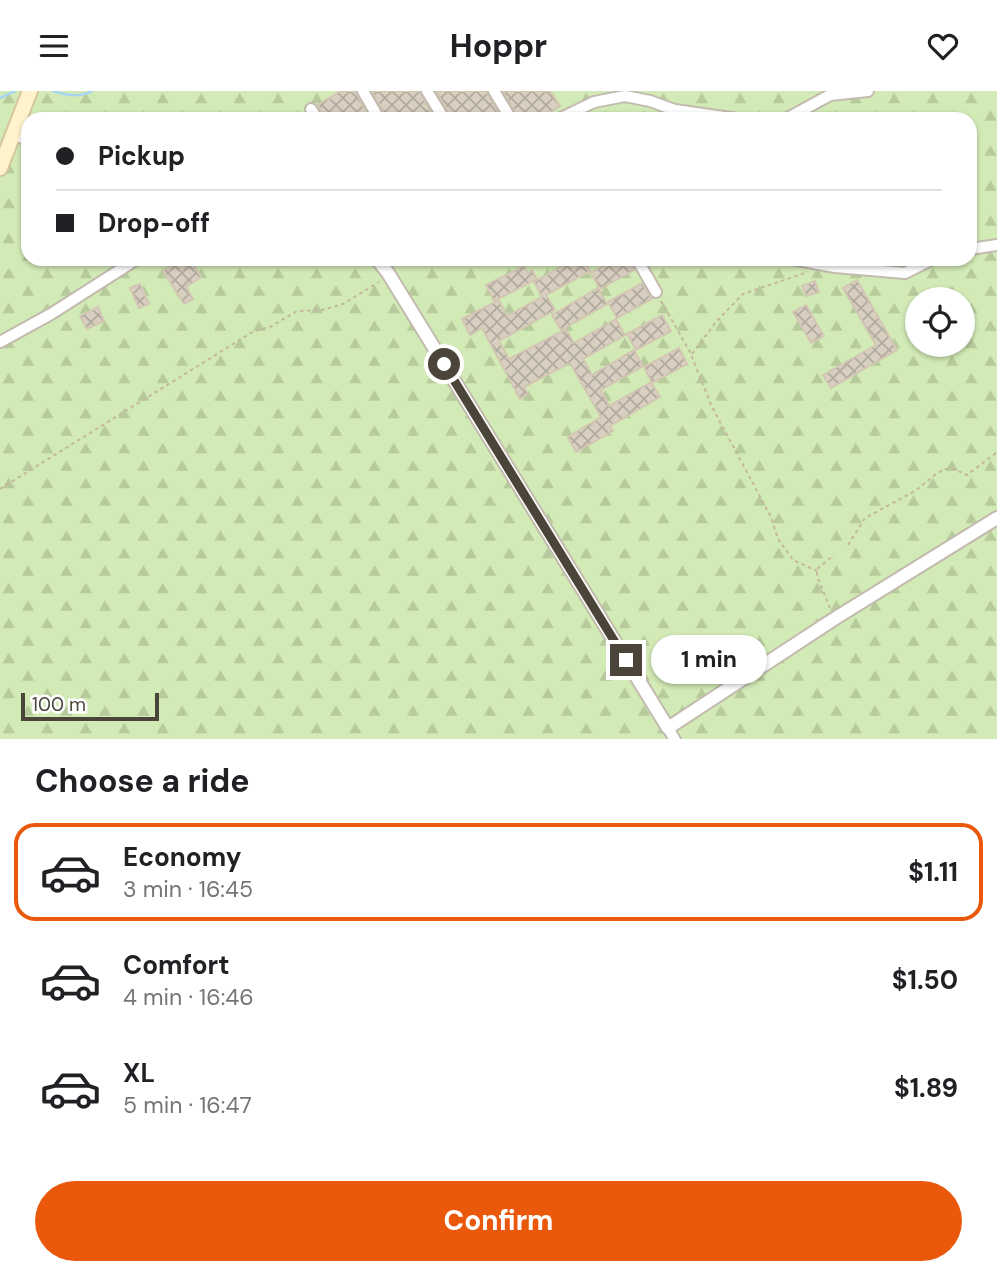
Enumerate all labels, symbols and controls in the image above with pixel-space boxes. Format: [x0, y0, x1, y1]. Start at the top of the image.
text: Hoppr [450, 25, 547, 67]
icon: menu [35, 27, 73, 65]
icon: heart [924, 27, 962, 65]
text: Pickup [98, 139, 185, 173]
text: Drop-off [98, 206, 210, 240]
map controls [905, 287, 975, 357]
button: locate [905, 287, 975, 357]
route start [428, 348, 460, 380]
callout: 1 min [650, 635, 766, 685]
route end [610, 644, 642, 676]
text: 1 min [681, 644, 737, 674]
scale bar [21, 691, 159, 722]
text: 100 m [32, 692, 86, 717]
text: Choose a ride [35, 760, 250, 802]
text: Economy [123, 840, 241, 874]
icon: car [39, 841, 102, 904]
text: $1.11 [908, 855, 958, 889]
text: 3 min · 16:45 [123, 874, 253, 904]
text: Comfort [123, 948, 229, 982]
icon: car [39, 949, 102, 1012]
text: $1.50 [892, 963, 958, 997]
text: 4 min · 16:46 [123, 982, 254, 1012]
text: XL [123, 1056, 155, 1090]
icon: car [39, 1057, 102, 1120]
text: $1.89 [894, 1071, 958, 1105]
text: 5 min · 16:47 [123, 1090, 252, 1120]
button: Confirm [35, 1181, 962, 1261]

